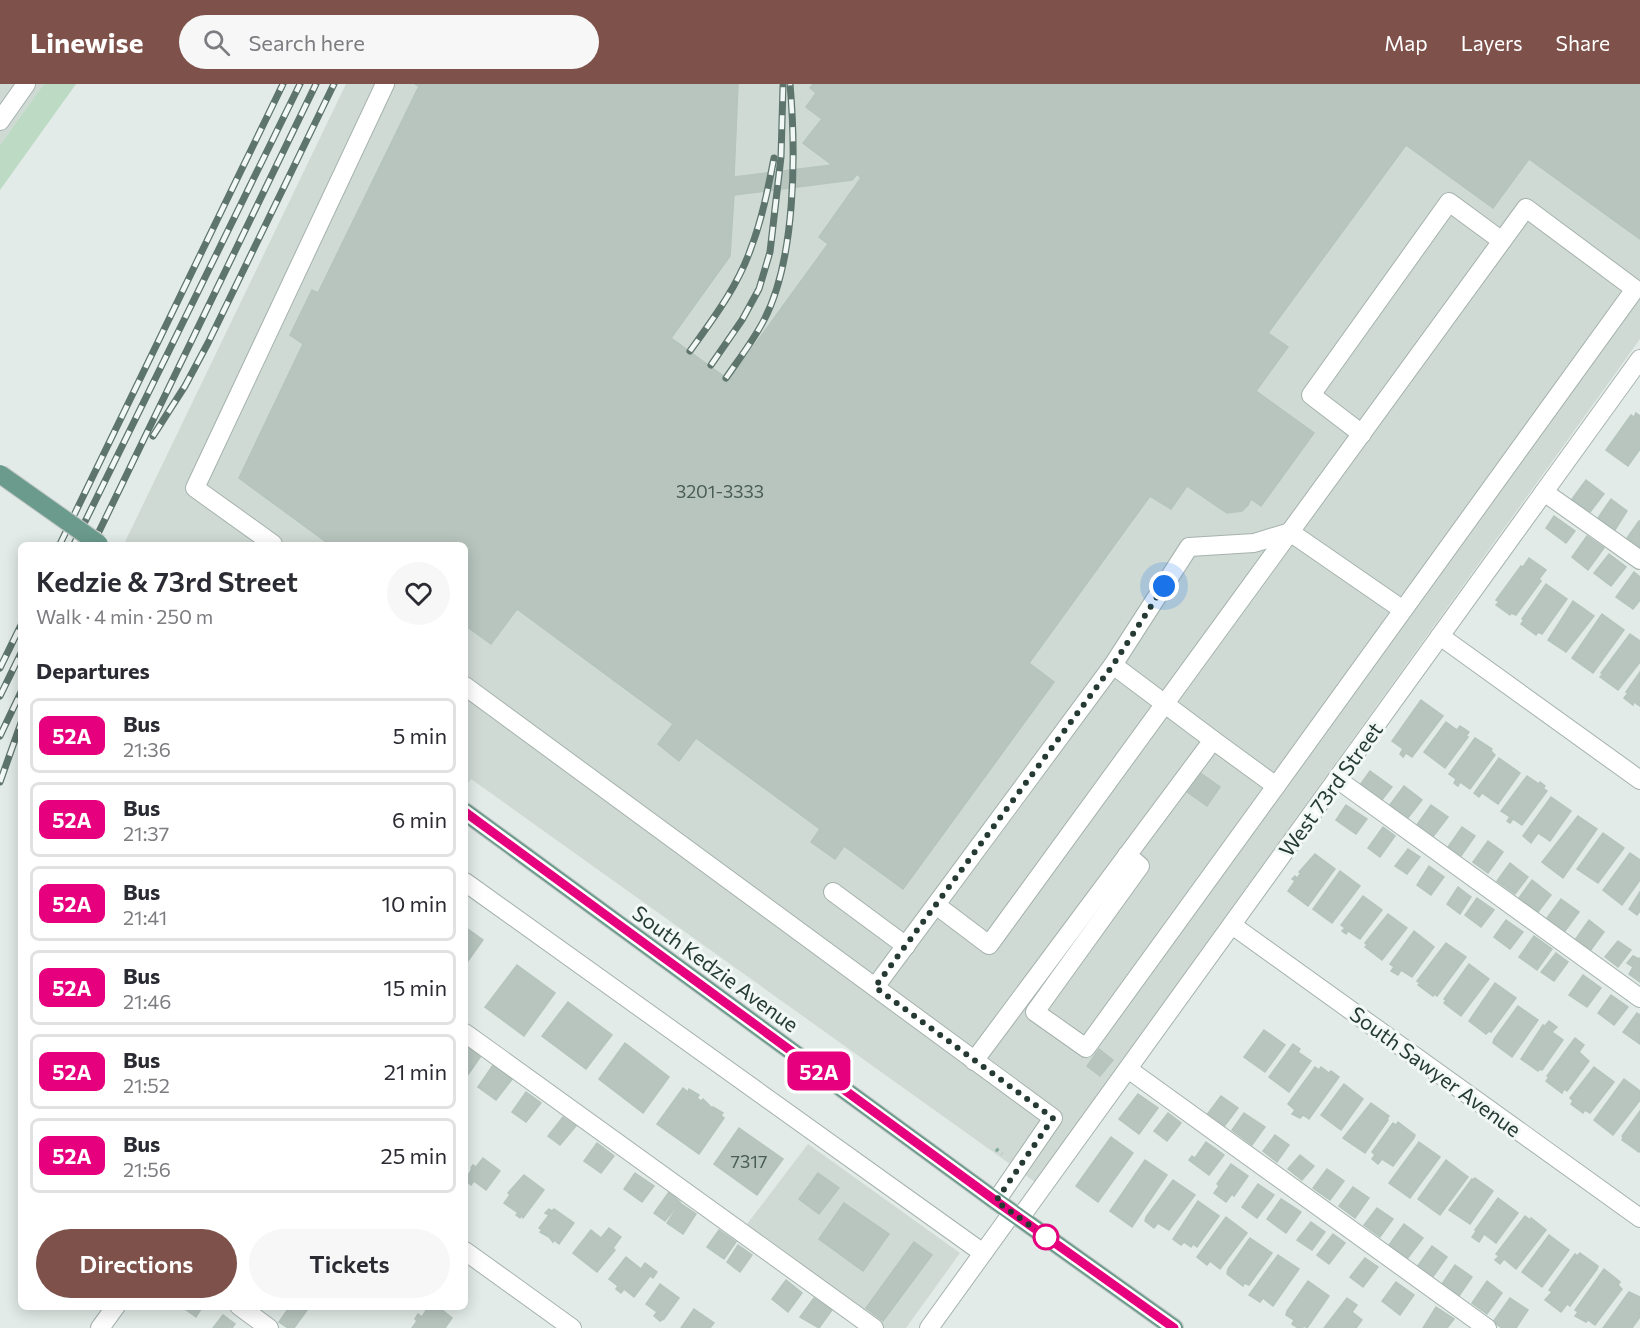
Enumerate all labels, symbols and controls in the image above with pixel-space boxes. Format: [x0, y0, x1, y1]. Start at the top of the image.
search box [179, 15, 599, 69]
text: Linewise [30, 25, 143, 59]
icon: search [200, 26, 233, 59]
text: Search here [248, 29, 365, 56]
text: Map [1384, 30, 1428, 55]
text: Layers [1461, 30, 1523, 55]
text: Share [1556, 30, 1610, 55]
house number: 3201-3333 [676, 480, 764, 502]
button: heart [387, 562, 450, 625]
text: Kedzie & 73rd Street [36, 564, 298, 598]
your location [1149, 571, 1179, 601]
text: Walk · 4 min · 250 m [36, 604, 213, 628]
text: Departures [36, 657, 150, 684]
text: Bus [123, 710, 160, 737]
street label: West 73rd Street [1273, 717, 1387, 861]
text: 5 min [393, 722, 447, 749]
text: 52A [52, 723, 92, 748]
text: 21:36 [123, 737, 171, 761]
text: Bus [123, 794, 160, 821]
text: 6 min [392, 806, 447, 833]
text: 52A [52, 807, 92, 832]
text: 21:37 [123, 821, 169, 845]
text: Bus [123, 878, 160, 905]
text: 10 min [382, 890, 447, 917]
text: 52A [52, 891, 92, 916]
street label: South Kedzie Avenue [628, 899, 804, 1037]
text: 21:41 [123, 905, 167, 929]
text: Bus [123, 962, 160, 989]
text: 15 min [383, 974, 447, 1001]
text: 52A [52, 975, 92, 1000]
text: 21:46 [123, 989, 172, 1013]
street label: South Sawyer Avenue [1346, 1001, 1526, 1141]
text: Bus [123, 1046, 160, 1073]
line badge: 52A [784, 1052, 854, 1090]
text: 21 min [384, 1058, 447, 1085]
text: 52A [52, 1059, 92, 1084]
text: 52A [799, 1059, 839, 1084]
text: 21:52 [123, 1073, 170, 1097]
text: Bus [123, 1130, 160, 1157]
text: 25 min [380, 1142, 447, 1169]
text: 52A [52, 1143, 92, 1168]
house number: 7317 [731, 1150, 767, 1172]
text: 21:56 [123, 1157, 171, 1181]
unlabelled marker [1033, 1224, 1059, 1250]
button: Directions [36, 1229, 237, 1298]
button: Tickets [249, 1229, 450, 1298]

